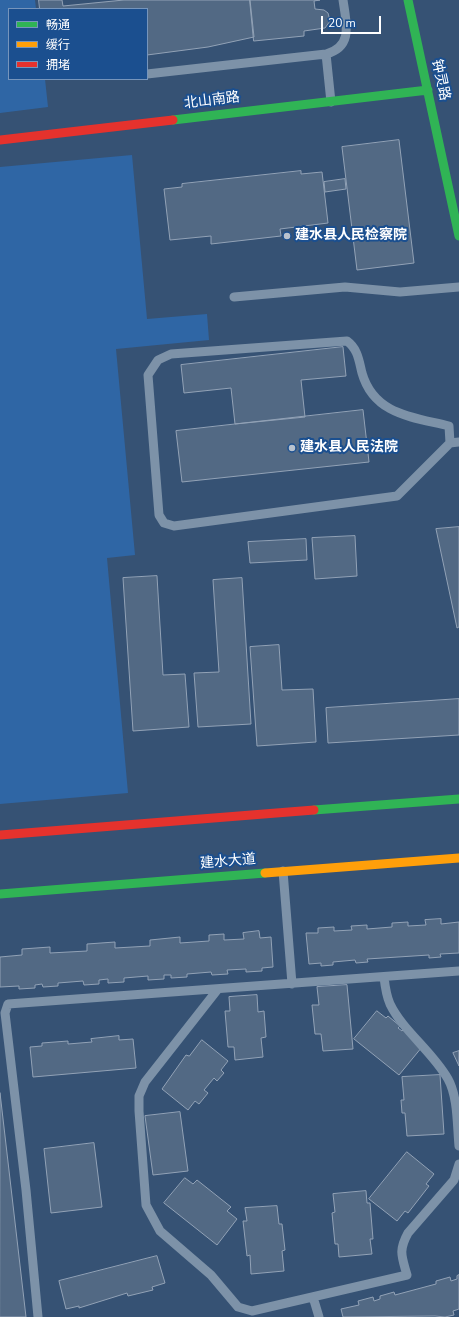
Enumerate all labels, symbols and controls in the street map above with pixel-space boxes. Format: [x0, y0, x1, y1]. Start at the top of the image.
legend [8, 8, 148, 80]
scale bar [323, 8, 383, 34]
text: 20 m [328, 15, 356, 31]
text: 畅通 [46, 17, 70, 33]
text: 缓行 [46, 37, 70, 53]
text: 拥堵 [46, 57, 70, 73]
street label: 钟灵路 [427, 58, 453, 102]
street label: 北山南路 [183, 89, 241, 113]
place label: 建水县人民检察院 [295, 228, 407, 244]
marker: 建水县人民检察院 [282, 231, 292, 241]
place label: 建水县人民法院 [300, 440, 398, 456]
marker: 建水县人民法院 [287, 443, 297, 453]
street label: 建水大道 [199, 851, 257, 873]

